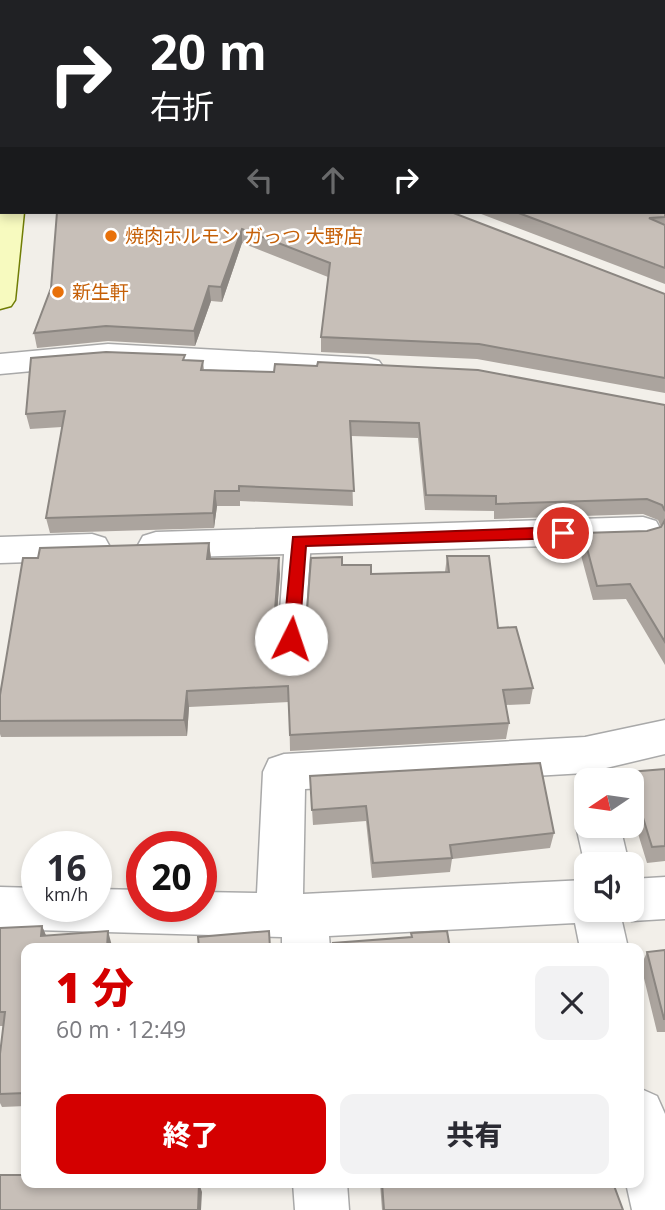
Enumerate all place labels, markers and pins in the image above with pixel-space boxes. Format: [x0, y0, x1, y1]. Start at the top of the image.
place label: 焼肉ホルモン ガっつ 大野店 [125, 223, 363, 249]
marker: 焼肉ホルモン ガっつ 大野店 [103, 228, 119, 244]
place label: 新生軒 [72, 279, 129, 305]
marker: 新生軒 [50, 284, 66, 300]
pin [533, 503, 593, 563]

